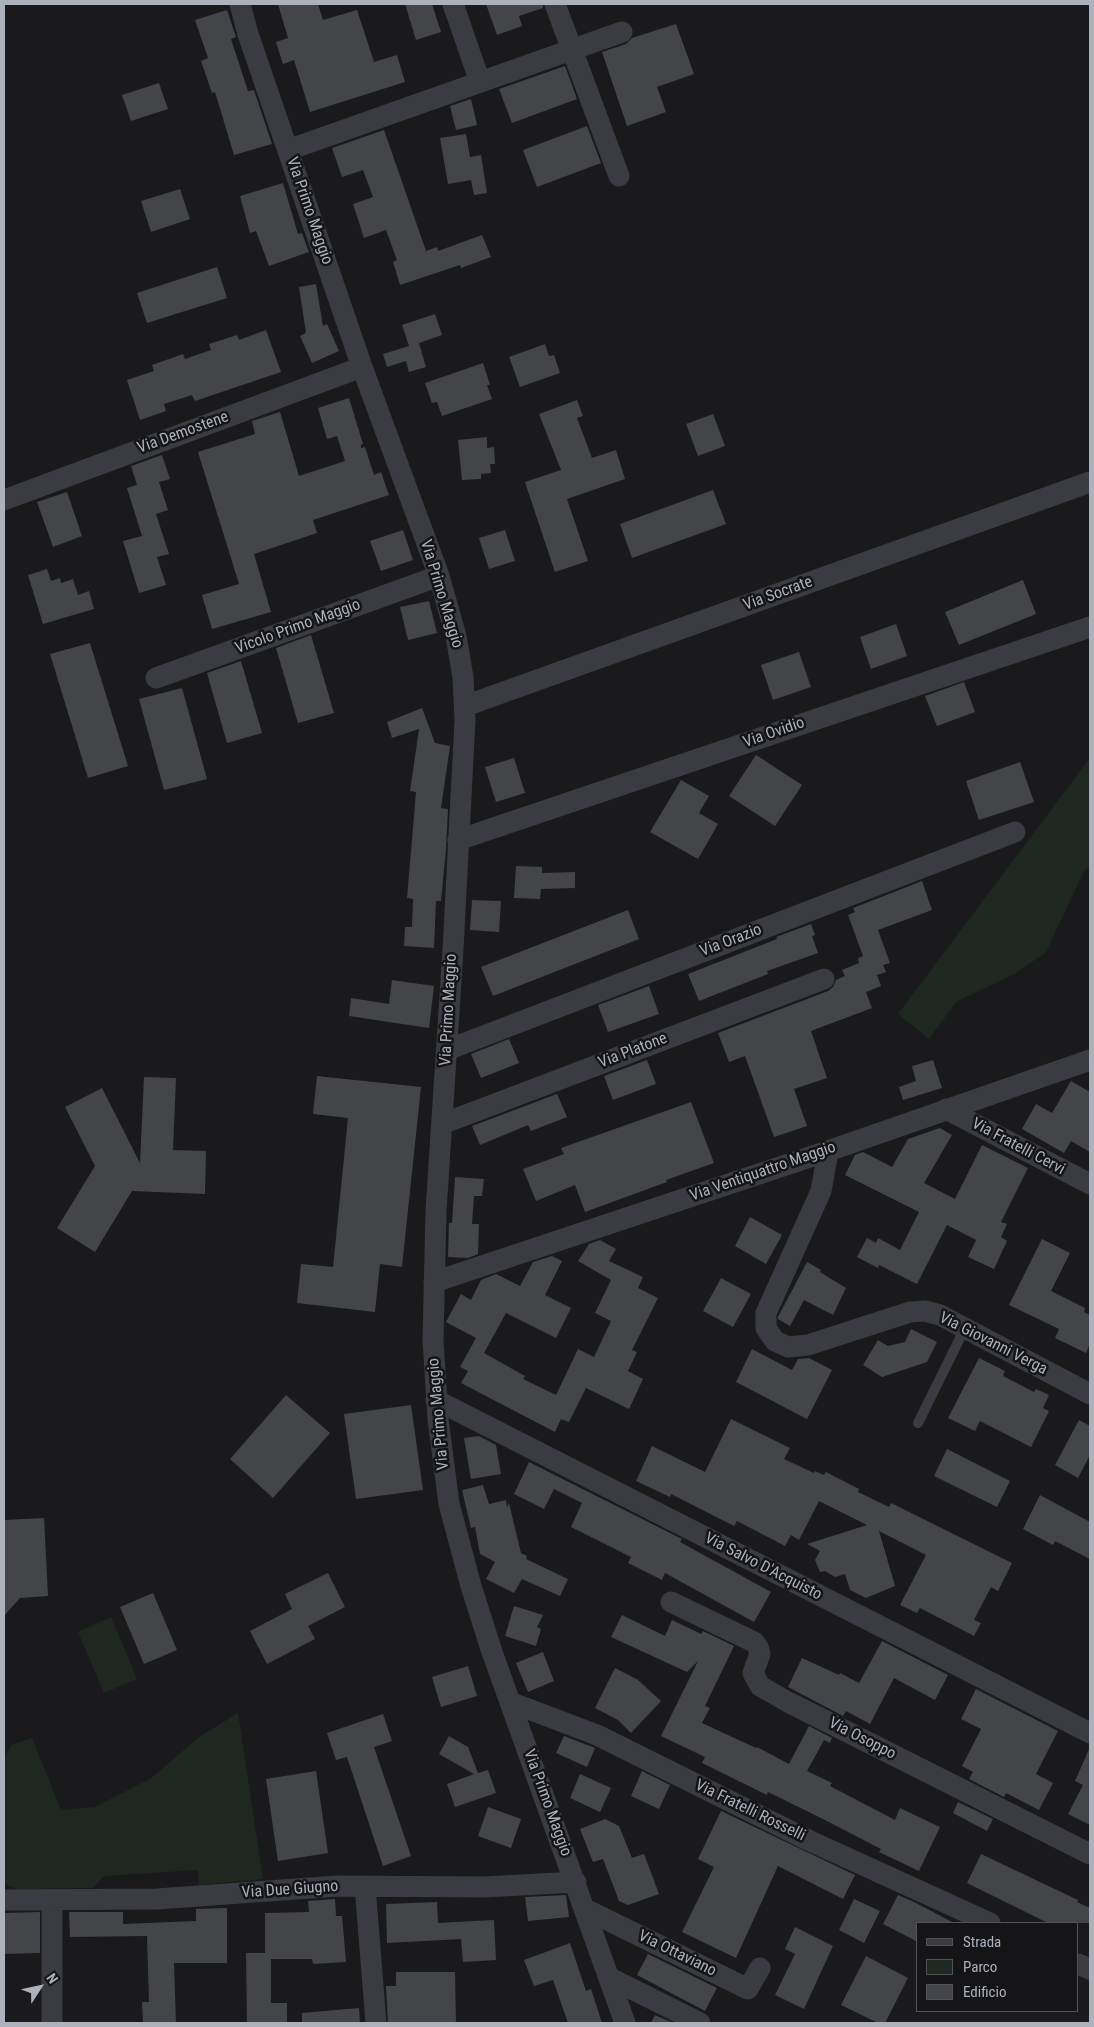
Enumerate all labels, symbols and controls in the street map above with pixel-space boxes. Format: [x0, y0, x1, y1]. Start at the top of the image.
street label: Via Primo Maggio [282, 155, 336, 267]
street label: Via Demostene [135, 408, 231, 458]
street label: Via Primo Maggio [415, 537, 467, 651]
street label: Via Socrate [741, 573, 815, 615]
street label: Vicolo Primo Maggio [233, 595, 363, 659]
street label: Via Ovidio [741, 714, 807, 752]
street label: Via Orazio [697, 920, 765, 962]
street label: Via Primo Maggio [436, 953, 462, 1067]
street label: Via Platone [596, 1029, 670, 1073]
street label: Via Fratelli Cervi [968, 1114, 1068, 1180]
street label: Via Ventiquattro Maggio [688, 1138, 838, 1206]
street label: Via Giovanni Verga [936, 1309, 1050, 1379]
street label: Via Primo Maggio [425, 1357, 453, 1471]
street label: Via Salvo D'Acquisto [701, 1529, 825, 1605]
street label: Via Osoppo [825, 1714, 899, 1764]
street label: Via Primo Maggio [519, 1747, 575, 1859]
street label: Via Fratelli Rosselli [692, 1776, 808, 1846]
street label: Via Due Giugno [241, 1877, 339, 1903]
legend [916, 1922, 1079, 2012]
street label: Via Ottaviano [635, 1927, 719, 1981]
text: Strada [963, 1933, 1001, 1951]
text: Parco [963, 1958, 997, 1976]
north arrow [15, 1962, 65, 2012]
text: N [43, 1970, 61, 1986]
text: Edificio [963, 1983, 1006, 2001]

